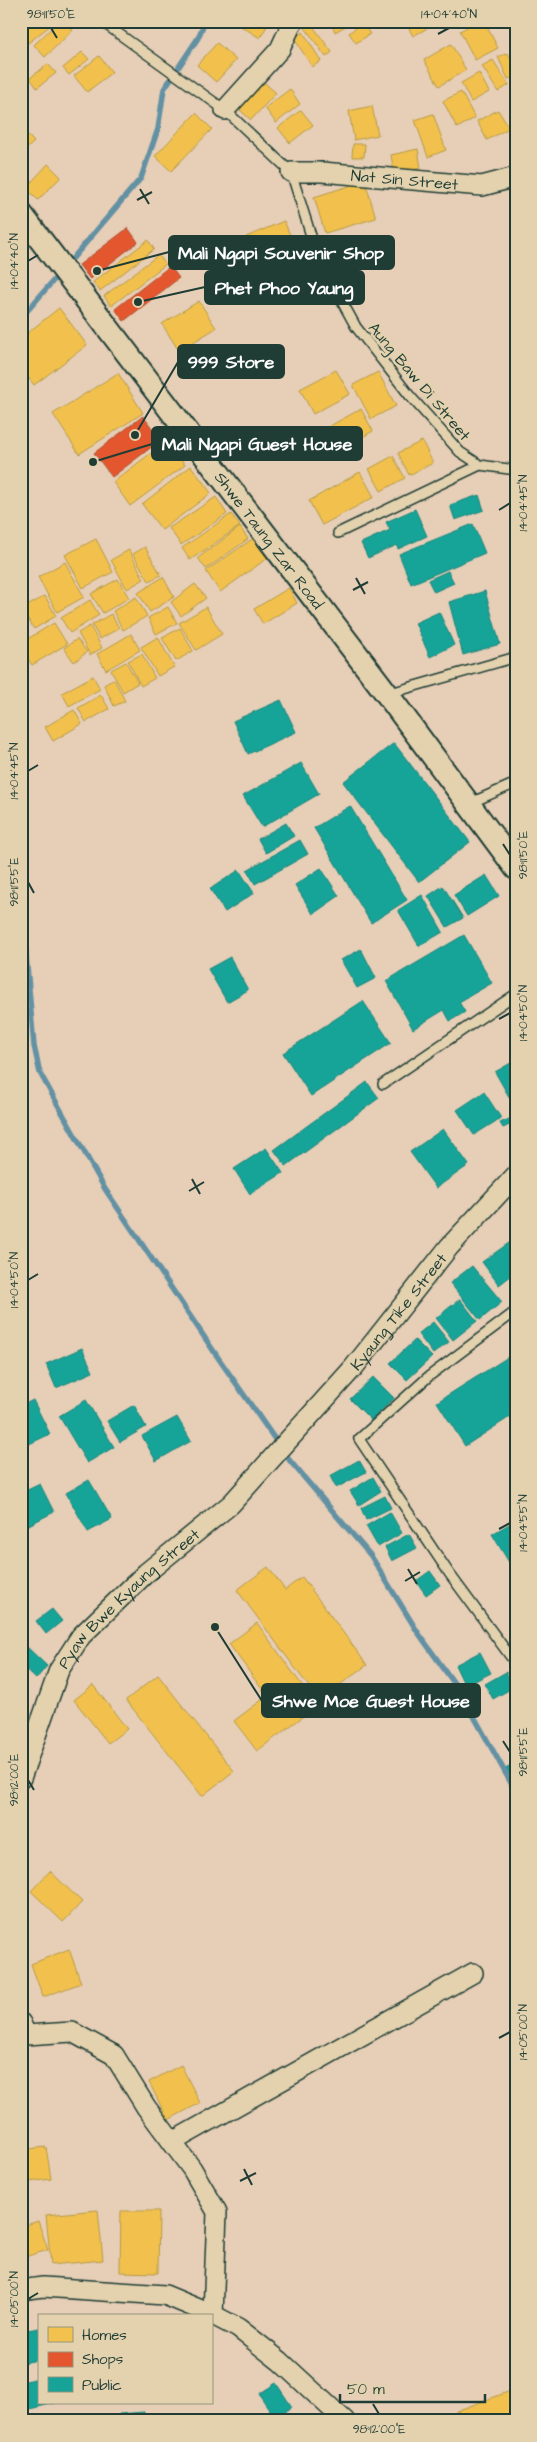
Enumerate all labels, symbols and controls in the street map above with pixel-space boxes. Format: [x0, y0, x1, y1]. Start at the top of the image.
text: 98°11'50"E [27, 6, 75, 23]
text: 14°04'40"N [421, 6, 478, 23]
street label: Nat Sin Street [350, 165, 460, 196]
text: 14°04'40"N [6, 232, 23, 289]
callout: Mali Ngapi Souvenir Shop [169, 236, 394, 269]
text: Mali Ngapi Souvenir Shop [178, 241, 384, 267]
callout: Phet Phoo Yaung [205, 271, 364, 304]
text: Phet Phoo Yaung [215, 276, 354, 302]
street label: Aung Baw Di Street [362, 318, 476, 447]
callout: 999 Store [178, 345, 284, 378]
text: 999 Store [188, 350, 275, 375]
callout: Mali Ngapi Guest House [152, 427, 362, 460]
text: Mali Ngapi Guest House [162, 432, 352, 458]
street label: Shwe Taung Zar Road [209, 467, 328, 614]
text: 14°04'45"N [515, 474, 532, 532]
text: 14°04'45"N [6, 742, 23, 800]
text: 98°11'50"E [515, 831, 532, 879]
text: 98°11'55"E [6, 857, 23, 907]
text: 14°04'50"N [515, 984, 532, 1041]
street label: Kyaung Tike Street [345, 1248, 452, 1375]
text: 14°04'50"N [6, 1251, 23, 1308]
text: 14°04'55"N [515, 1494, 532, 1552]
street label: Pyaw Bwe Kyaung Street [53, 1523, 205, 1673]
callout: Shwe Moe Guest House [262, 1684, 480, 1717]
text: Shwe Moe Guest House [271, 1689, 470, 1714]
text: 98°11'55"E [515, 1727, 532, 1777]
text: 98°12'00"E [6, 1754, 23, 1806]
text: 14°05'00"N [515, 2004, 532, 2060]
text: 14°05'00"N [6, 2271, 23, 2327]
legend [38, 2314, 212, 2404]
text: Homes [82, 2325, 127, 2346]
text: Shops [82, 2349, 124, 2370]
scale bar [340, 2372, 484, 2404]
text: Public [82, 2375, 122, 2396]
text: 50 m [347, 2379, 385, 2400]
text: 98°12'00"E [353, 2421, 405, 2438]

